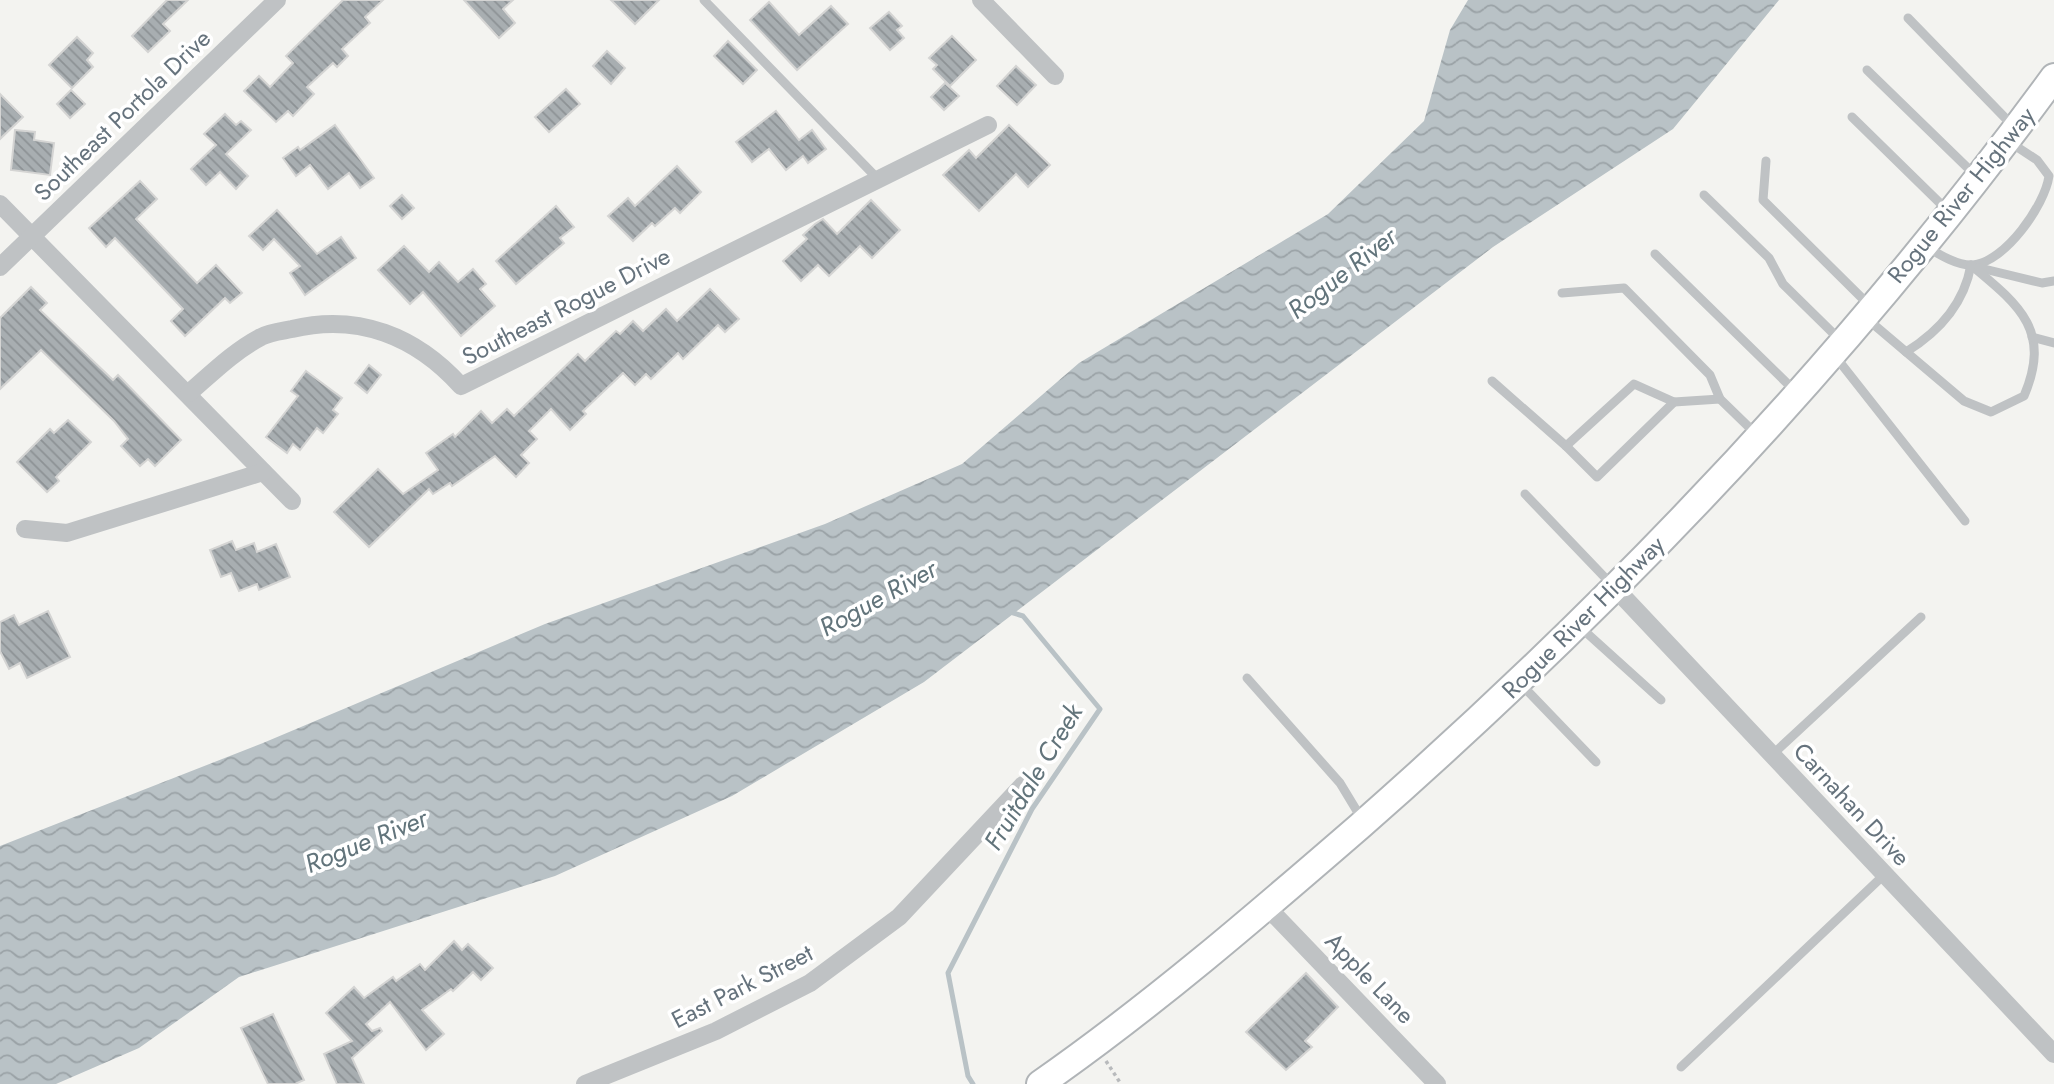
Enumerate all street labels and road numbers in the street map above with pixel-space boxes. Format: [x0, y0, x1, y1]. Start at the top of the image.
street label: Southeast Portola Drive [26, 21, 218, 209]
street label: Rogue River Highway [1879, 99, 2043, 291]
street label: Southeast Rogue Drive [456, 238, 676, 374]
street label: Rogue River Highway [1494, 527, 1673, 706]
street label: Carnahan Drive [1785, 734, 1919, 874]
street label: Apple Lane [1317, 924, 1423, 1032]
street label: East Park Street [665, 935, 819, 1037]

